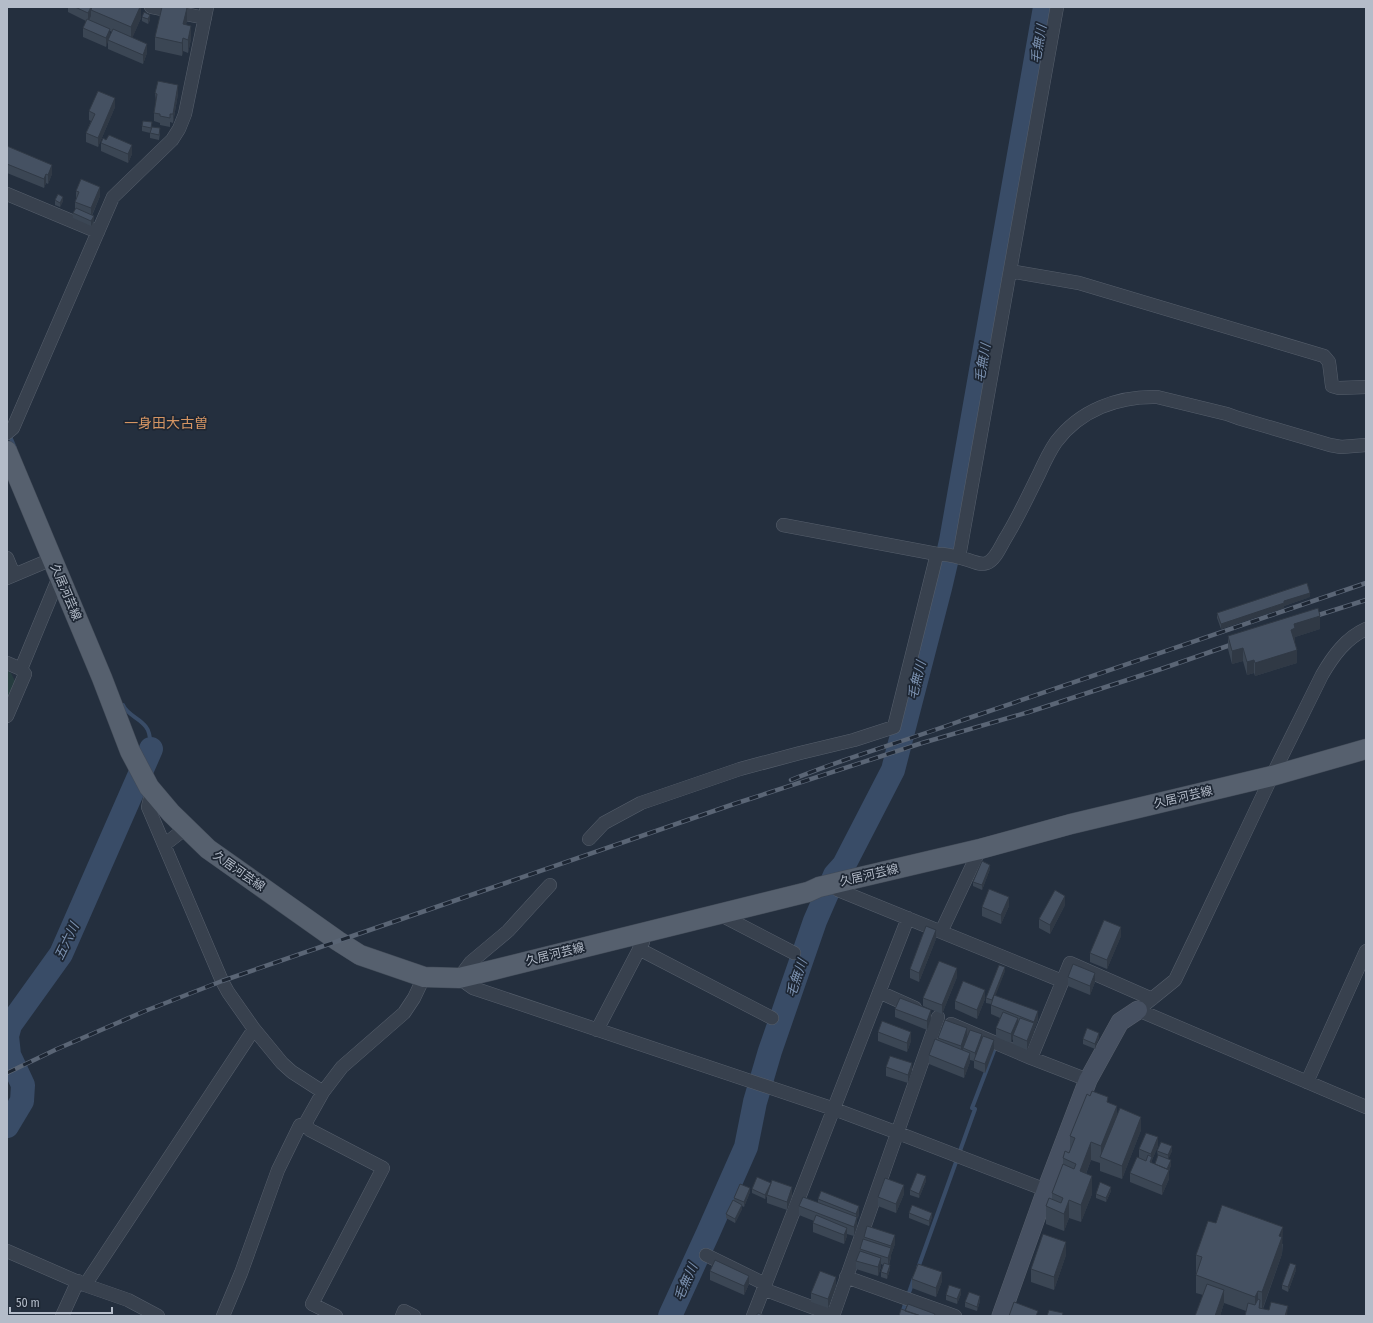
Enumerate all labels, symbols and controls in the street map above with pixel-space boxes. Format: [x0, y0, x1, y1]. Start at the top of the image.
water label: 毛無川 [1028, 22, 1050, 65]
water label: 毛無川 [972, 341, 994, 384]
district label: 一身田大古曽 [124, 415, 208, 432]
street label: 久居河芸線 [48, 562, 84, 622]
water label: 毛無川 [904, 657, 929, 701]
street label: 久居河芸線 [1152, 783, 1214, 811]
street label: 久居河芸線 [210, 848, 268, 894]
street label: 久居河芸線 [838, 861, 900, 889]
water label: 五六川 [51, 919, 83, 962]
street label: 久居河芸線 [524, 940, 586, 968]
water label: 毛無川 [783, 955, 811, 999]
water label: 毛無川 [671, 1260, 701, 1303]
scale bar [10, 1289, 112, 1315]
text: 50 m [16, 1296, 40, 1310]

